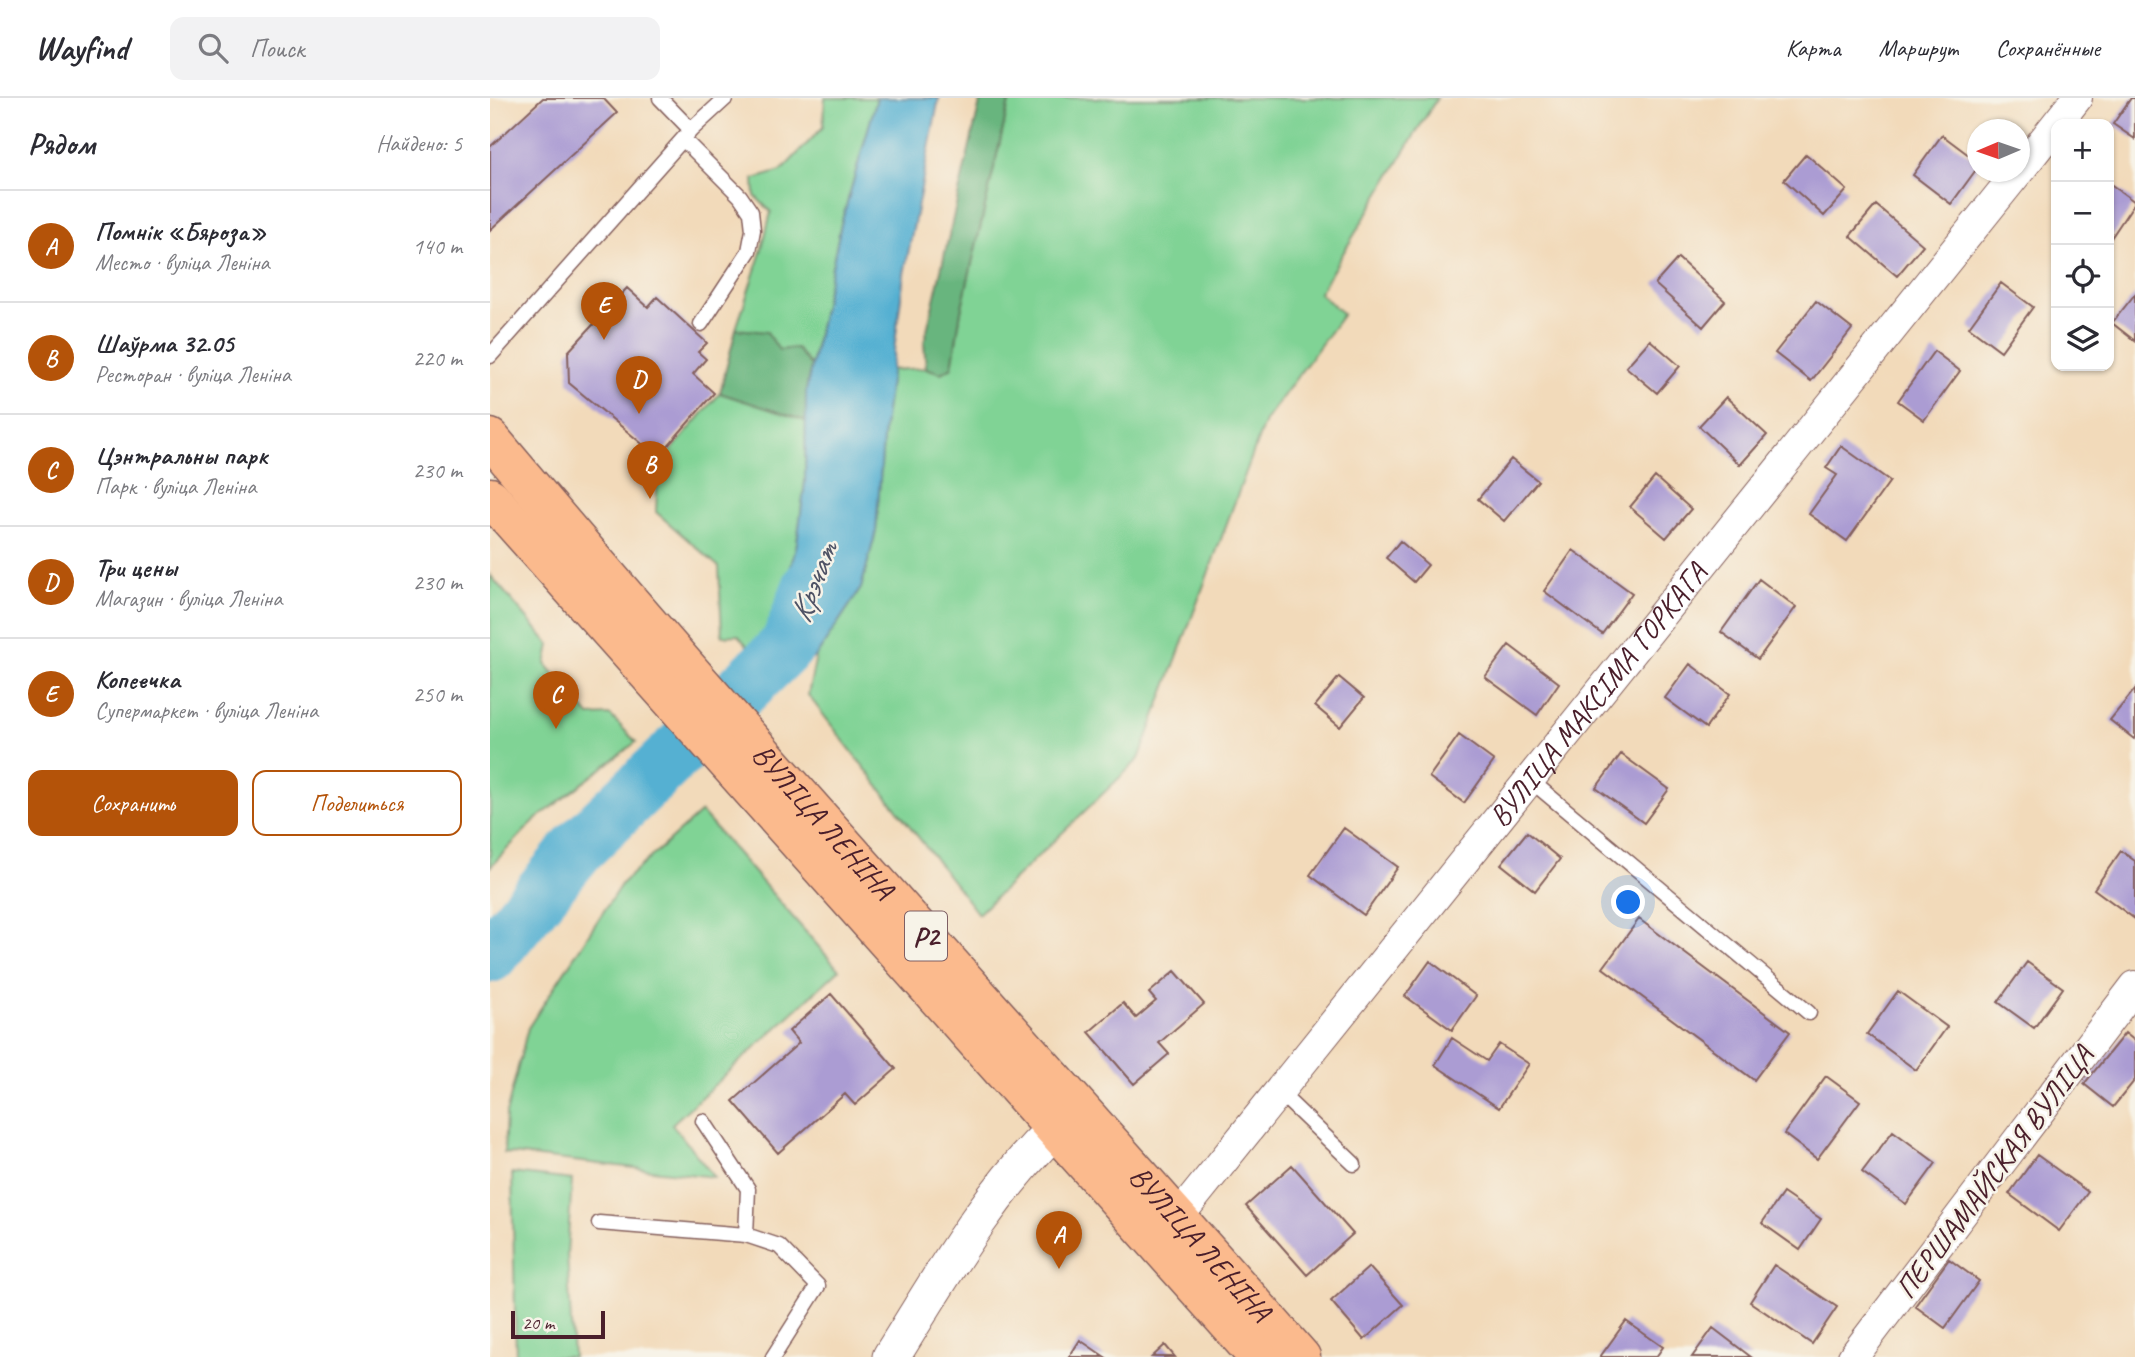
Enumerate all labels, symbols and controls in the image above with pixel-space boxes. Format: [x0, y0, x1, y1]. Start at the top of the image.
search box [170, 17, 660, 80]
text: Wayfind [35, 27, 128, 69]
icon: search [194, 29, 232, 67]
text: Поиск [250, 32, 305, 65]
text: Карта [1786, 33, 1841, 63]
text: Маршрут [1879, 33, 1958, 63]
text: Сохранённые [1996, 33, 2100, 63]
north arrow [1967, 119, 2030, 182]
map controls [2051, 119, 2114, 371]
button: + [2051, 119, 2114, 182]
text: Рядом [28, 125, 95, 163]
text: Найдено: 5 [376, 129, 462, 158]
button: − [2051, 182, 2114, 245]
text: Помнік «Бяроза» [95, 215, 267, 248]
text: A [45, 232, 57, 261]
text: 140 m [413, 232, 462, 261]
button: locate [2051, 245, 2114, 308]
text: Место · вуліца Леніна [95, 248, 270, 277]
pin: E [581, 282, 627, 340]
button: layers [2051, 308, 2114, 371]
text: Шаўрма 32.05 [95, 327, 234, 360]
text: B [45, 344, 57, 373]
text: 220 m [413, 344, 462, 373]
pin: D [616, 356, 662, 414]
text: Ресторан · вуліца Леніна [95, 360, 291, 389]
text: Цэнтральны парк [95, 439, 268, 472]
pin: B [627, 441, 673, 499]
text: C [46, 456, 56, 485]
text: 230 m [413, 456, 462, 485]
text: Парк · вуліца Леніна [95, 472, 256, 501]
water label: Крэчат [780, 533, 849, 628]
text: Три цены [95, 551, 177, 584]
street label: ВУЛІЦА МАКСІМА ГОРКАГА [1480, 554, 1716, 834]
text: D [44, 568, 58, 597]
text: 230 m [413, 568, 462, 597]
text: Магазин · вуліца Леніна [95, 584, 282, 613]
text: Копеечка [95, 663, 180, 696]
pin: C [533, 671, 579, 729]
text: E [45, 680, 57, 709]
text: 250 m [413, 680, 462, 709]
text: Супермаркет · вуліца Леніна [95, 696, 318, 725]
street label: ВУЛІЦА ЛЕНІНА [744, 736, 904, 909]
button: Сохранить [28, 770, 238, 836]
button: Поделиться [252, 770, 462, 836]
your location [1611, 885, 1645, 919]
road number: Р2 [905, 912, 947, 960]
street label: ПЕРШАМАЙСКАЯ ВУЛІЦА [1886, 1036, 2103, 1306]
street label: ВУЛІЦА ЛЕНІНА [1121, 1158, 1281, 1331]
pin: A [1036, 1211, 1082, 1269]
scale bar [511, 1308, 606, 1340]
text: 20 m [522, 1311, 554, 1335]

